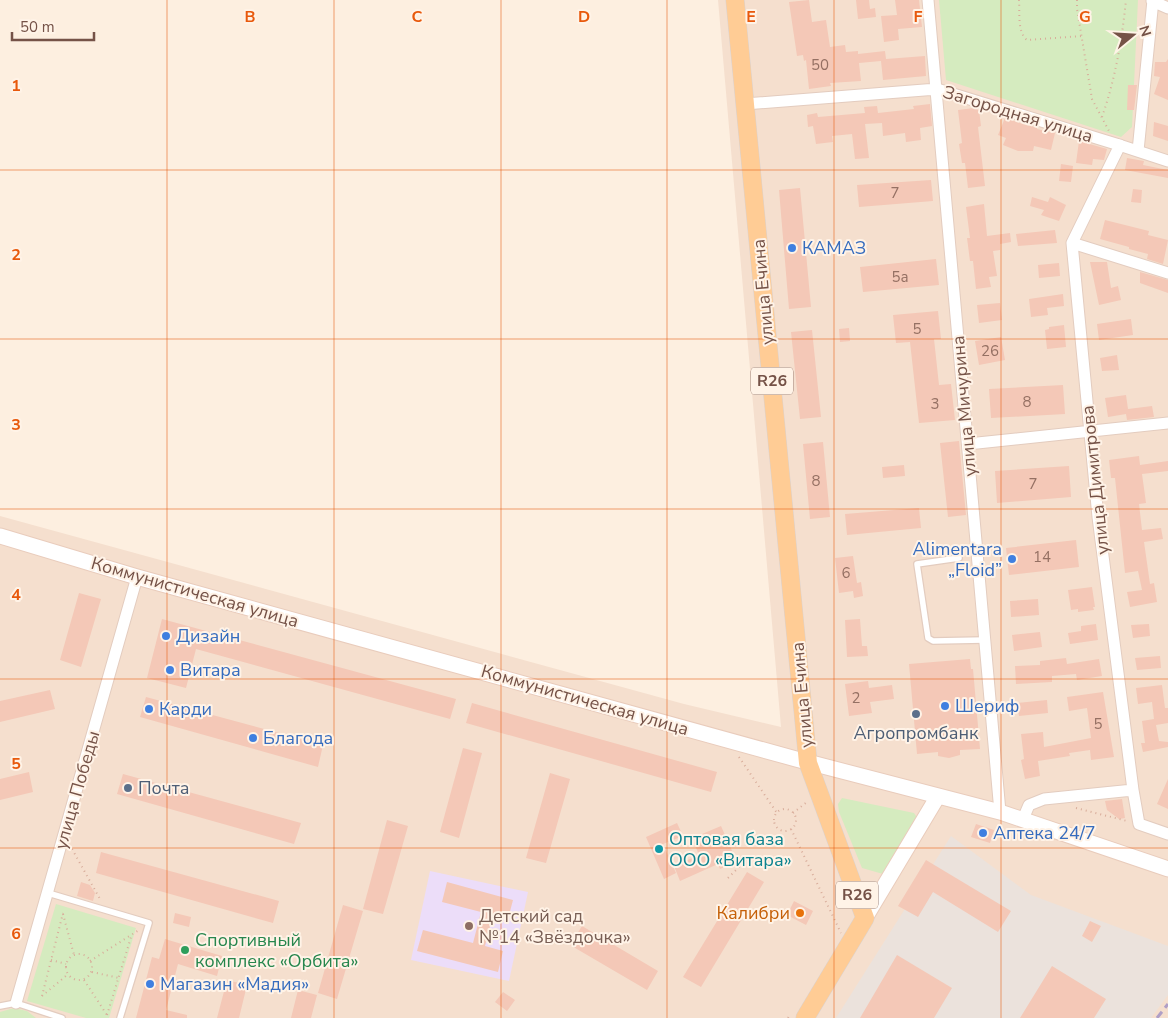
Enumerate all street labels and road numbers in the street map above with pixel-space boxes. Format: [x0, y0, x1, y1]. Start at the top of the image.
street label: Загородная улица [940, 80, 1096, 148]
street label: улица Ечина [746, 238, 780, 346]
street label: улица Мичурина [946, 334, 982, 478]
road number: R26 [751, 368, 793, 394]
street label: улица Димитрова [1075, 404, 1115, 556]
street label: Коммунистическая улица [88, 551, 302, 633]
street label: улица Ечина [785, 641, 819, 749]
street label: Коммунистическая улица [478, 659, 692, 741]
street label: улица Победы [49, 728, 105, 852]
road number: R26 [836, 882, 878, 908]

